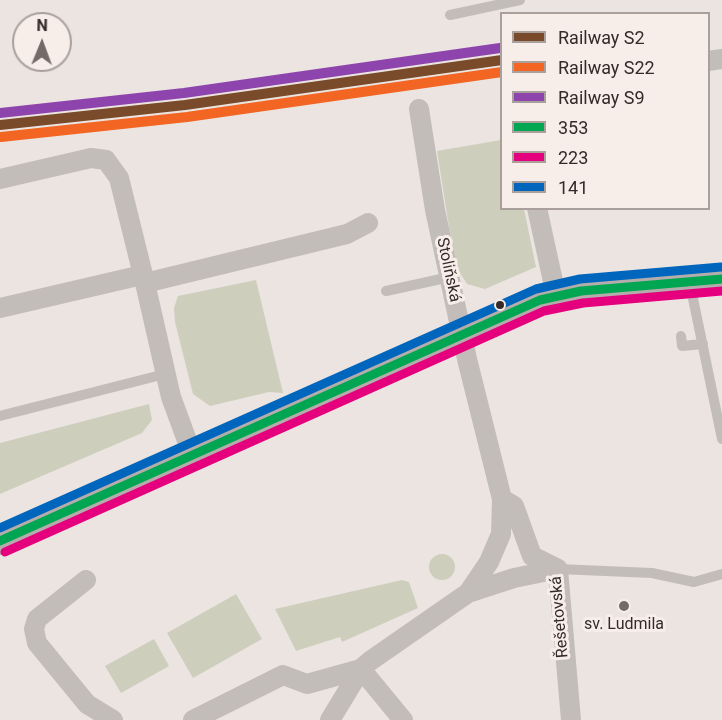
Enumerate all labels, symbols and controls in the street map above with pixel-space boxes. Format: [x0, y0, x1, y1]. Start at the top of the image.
north arrow [12, 12, 72, 72]
legend [500, 12, 710, 210]
text: N [36, 16, 48, 35]
text: Railway S2 [558, 27, 645, 48]
text: Railway S22 [558, 57, 655, 78]
text: Railway S9 [558, 87, 645, 108]
text: 353 [558, 117, 588, 138]
text: 223 [558, 147, 588, 168]
text: 141 [558, 177, 588, 198]
street label: Stoliňská [432, 236, 464, 304]
unlabelled marker [494, 299, 506, 311]
street label: Řešetovská [547, 575, 573, 659]
marker: sv. Ludmila [617, 599, 631, 613]
place label: sv. Ludmila [584, 615, 664, 635]

